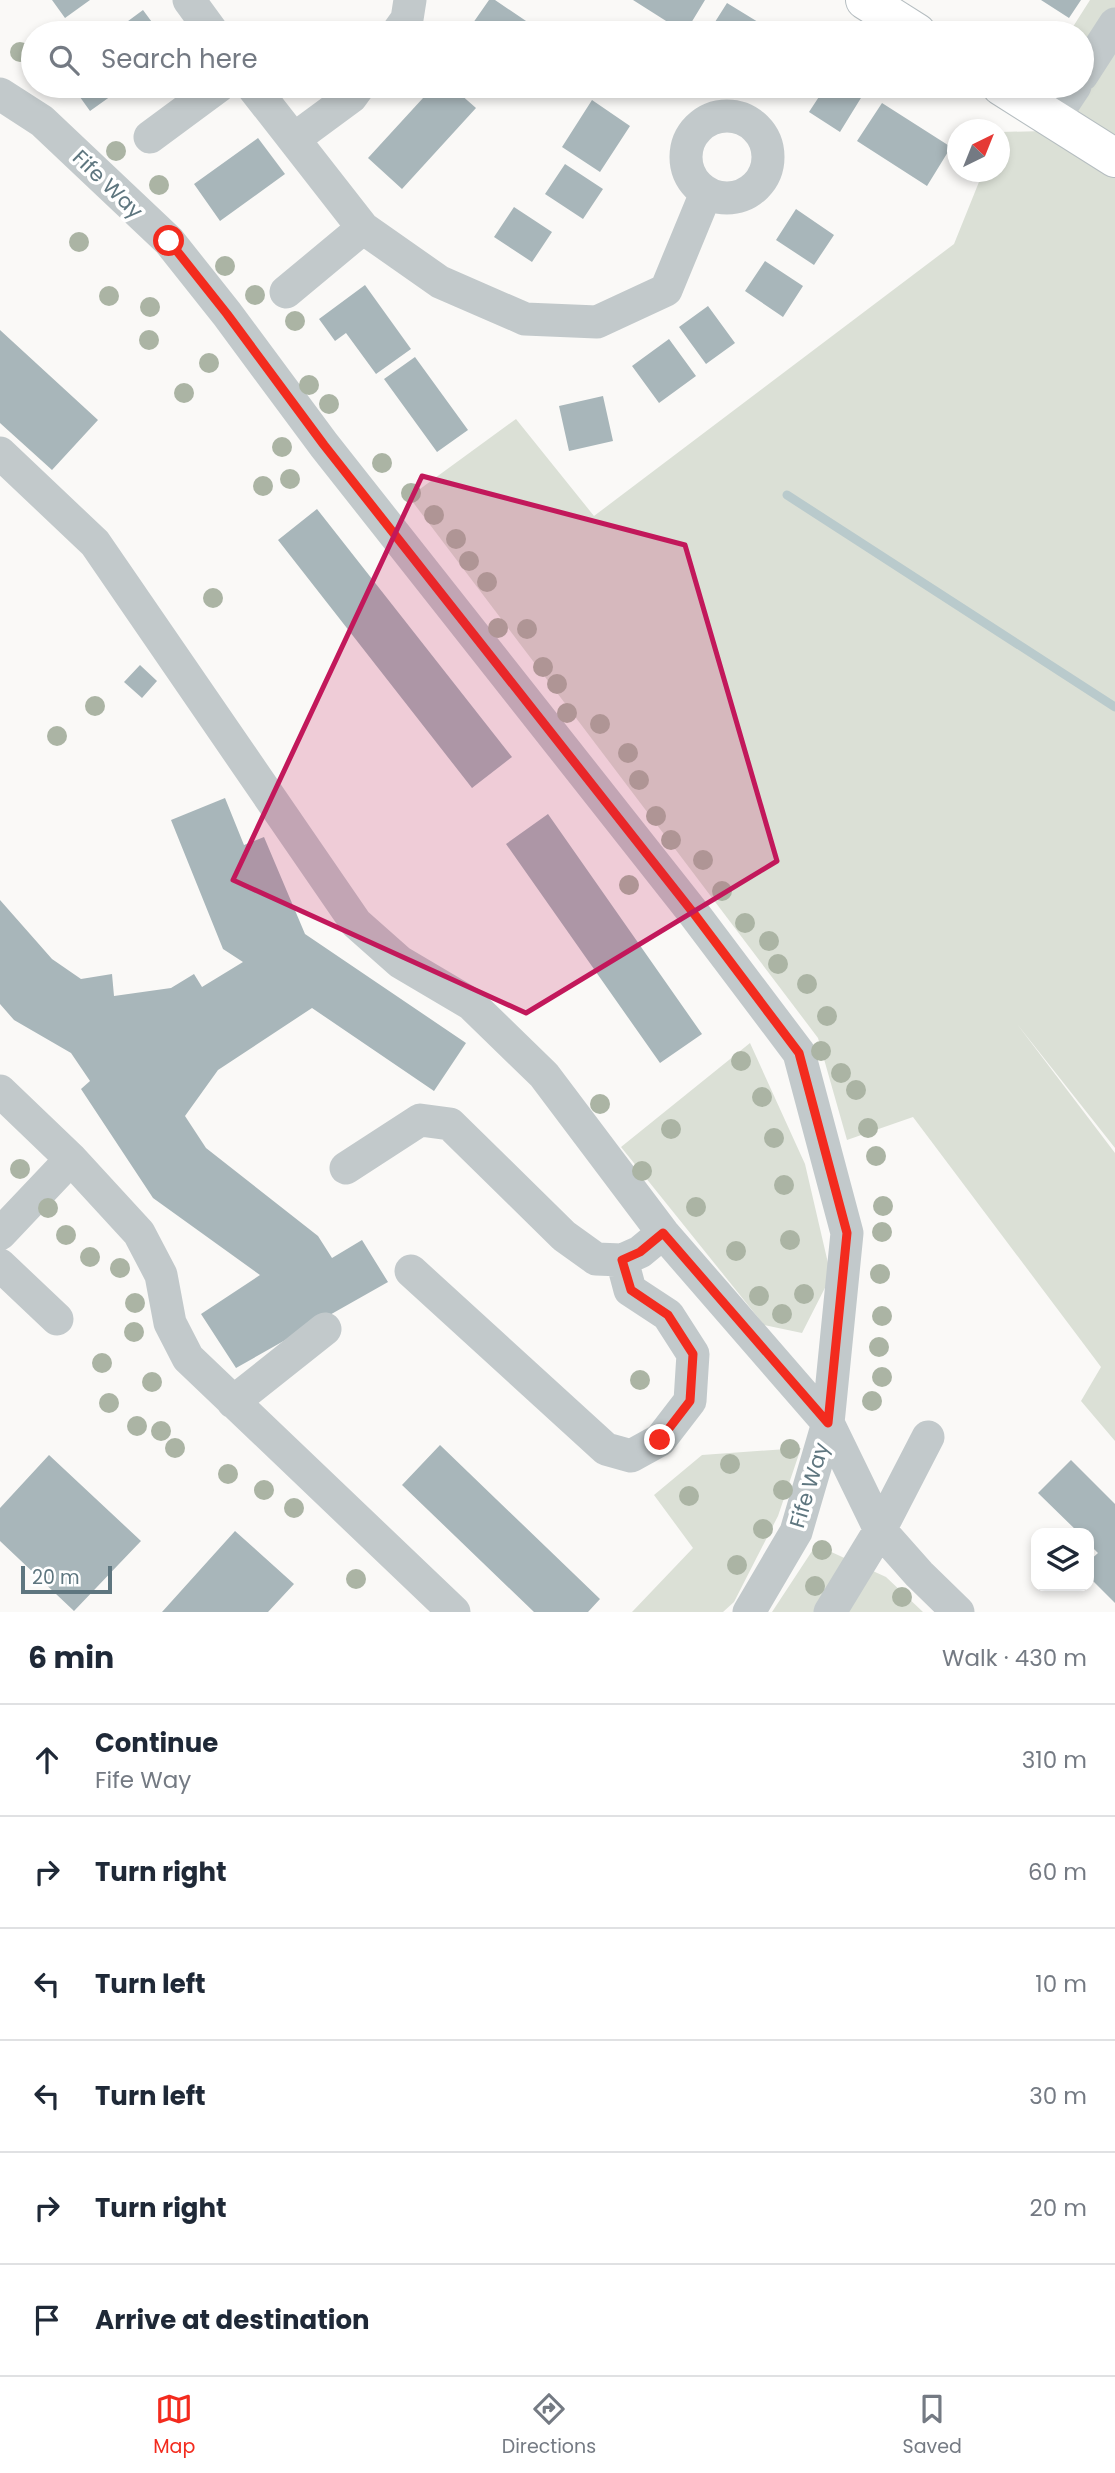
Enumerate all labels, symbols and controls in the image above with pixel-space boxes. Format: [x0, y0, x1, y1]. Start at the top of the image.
search box [21, 21, 1094, 98]
icon: search [45, 41, 83, 79]
text: Search here [101, 41, 258, 77]
north arrow [947, 119, 1010, 182]
street label: Fife Way [66, 143, 150, 225]
route start [153, 225, 184, 256]
route end [644, 1424, 675, 1455]
street label: Fife Way [782, 1439, 836, 1531]
map controls [1031, 1528, 1094, 1591]
button: layers [1031, 1528, 1094, 1591]
scale bar [21, 1563, 112, 1595]
text: 20 m [32, 1564, 80, 1591]
text: 6 min [28, 1636, 114, 1679]
text: Walk · 430 m [942, 1642, 1087, 1674]
text: Continue [95, 1725, 218, 1761]
icon: ahead [28, 1741, 66, 1779]
text: 310 m [1022, 1744, 1087, 1776]
text: Fife Way [95, 1764, 191, 1796]
icon: right [28, 1853, 66, 1891]
text: Turn right [95, 1854, 227, 1890]
text: 60 m [1028, 1856, 1087, 1888]
icon: left [28, 1965, 66, 2003]
text: Turn left [95, 1966, 206, 2002]
text: 10 m [1035, 1968, 1087, 2000]
icon: left [28, 2077, 66, 2115]
text: Turn left [95, 2078, 206, 2114]
text: 30 m [1029, 2080, 1087, 2112]
icon: right [28, 2189, 66, 2227]
text: Turn right [95, 2190, 227, 2226]
text: 20 m [1029, 2192, 1087, 2224]
icon: arrive [28, 2301, 66, 2339]
text: Arrive at destination [95, 2302, 370, 2338]
tab: Map [153, 2390, 195, 2461]
tab: Directions [502, 2390, 596, 2461]
tab: Saved [903, 2390, 962, 2461]

